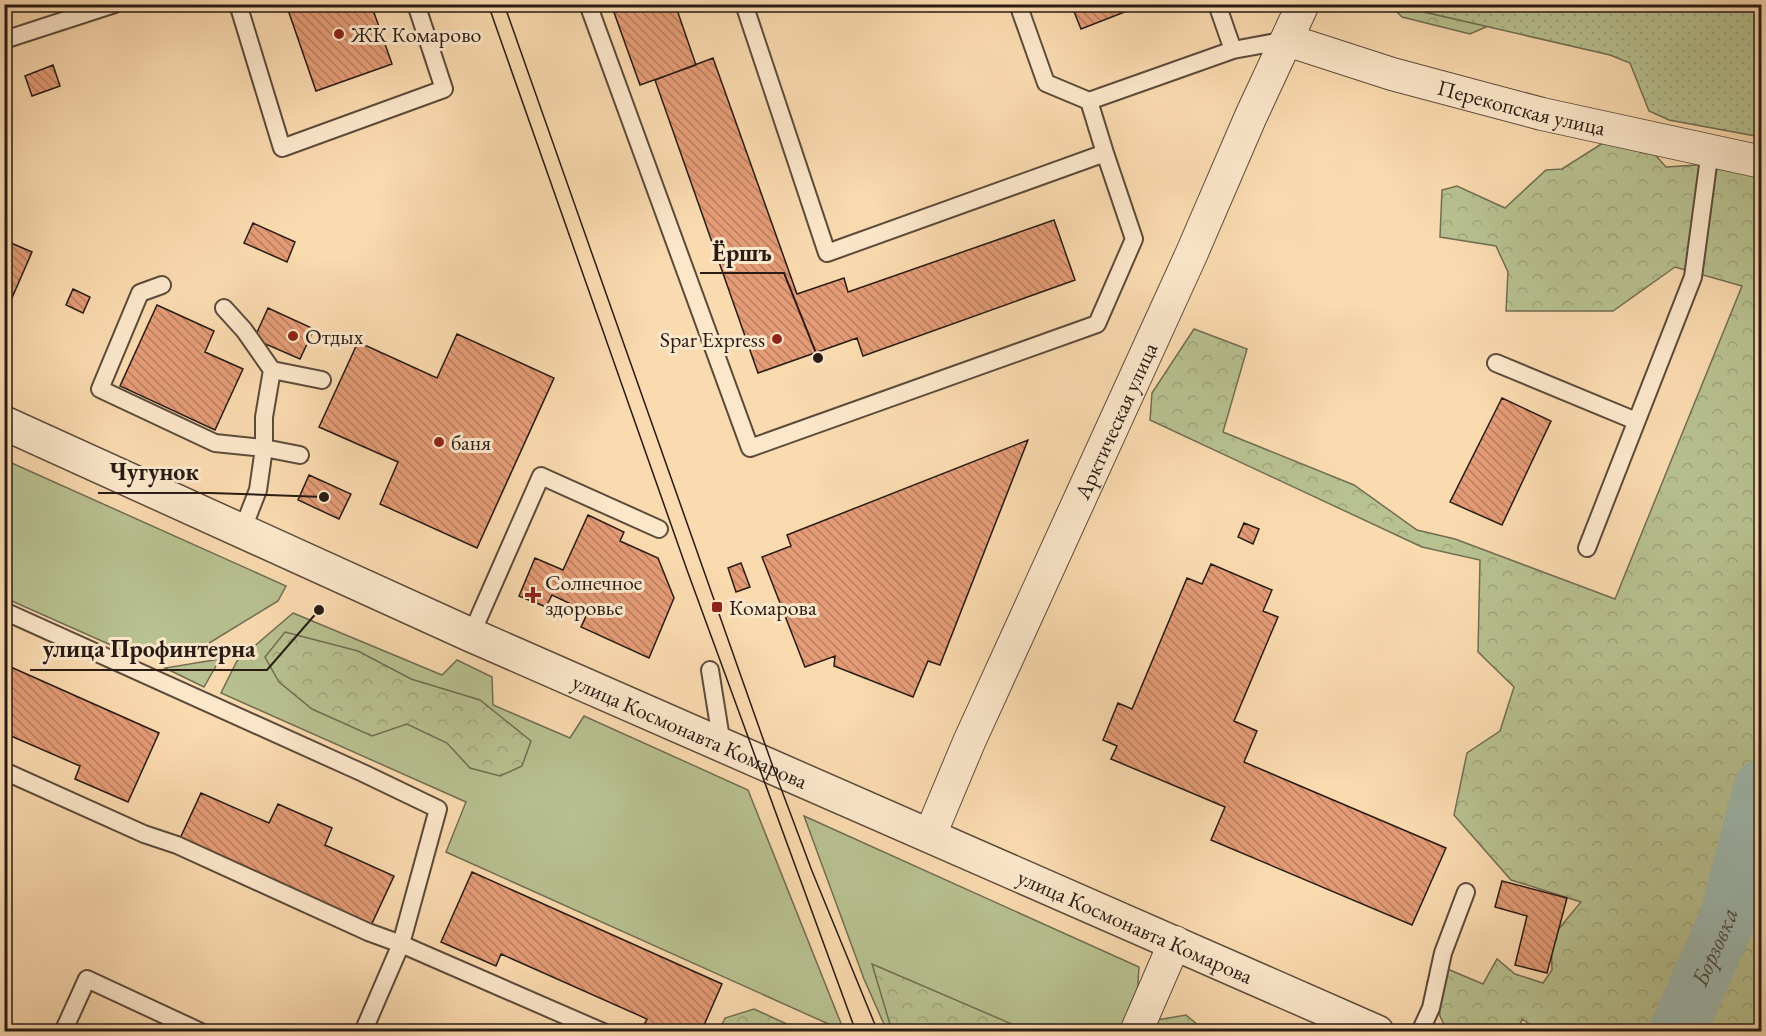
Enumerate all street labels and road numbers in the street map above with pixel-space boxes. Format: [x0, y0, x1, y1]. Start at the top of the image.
street label: Перекопская улица [1434, 73, 1608, 142]
street label: Арктическая улица [1067, 338, 1164, 505]
street label: улица Космонавта Комарова [568, 667, 812, 796]
street label: улица Космонавта Комарова [1013, 862, 1257, 991]

